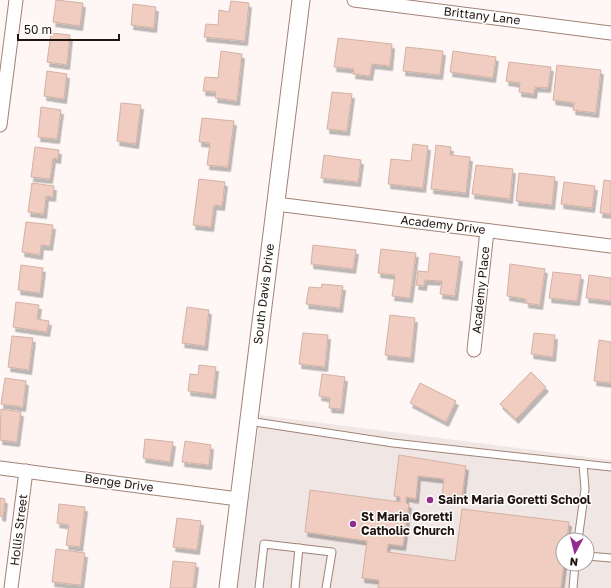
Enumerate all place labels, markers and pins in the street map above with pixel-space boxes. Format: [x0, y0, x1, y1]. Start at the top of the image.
place label: Saint Maria Goretti School [438, 492, 591, 507]
marker: Saint Maria Goretti School [425, 495, 435, 505]
place label: St Maria Goretti Catholic Church [361, 509, 455, 538]
marker: St Maria Goretti Catholic Church [348, 519, 358, 529]

